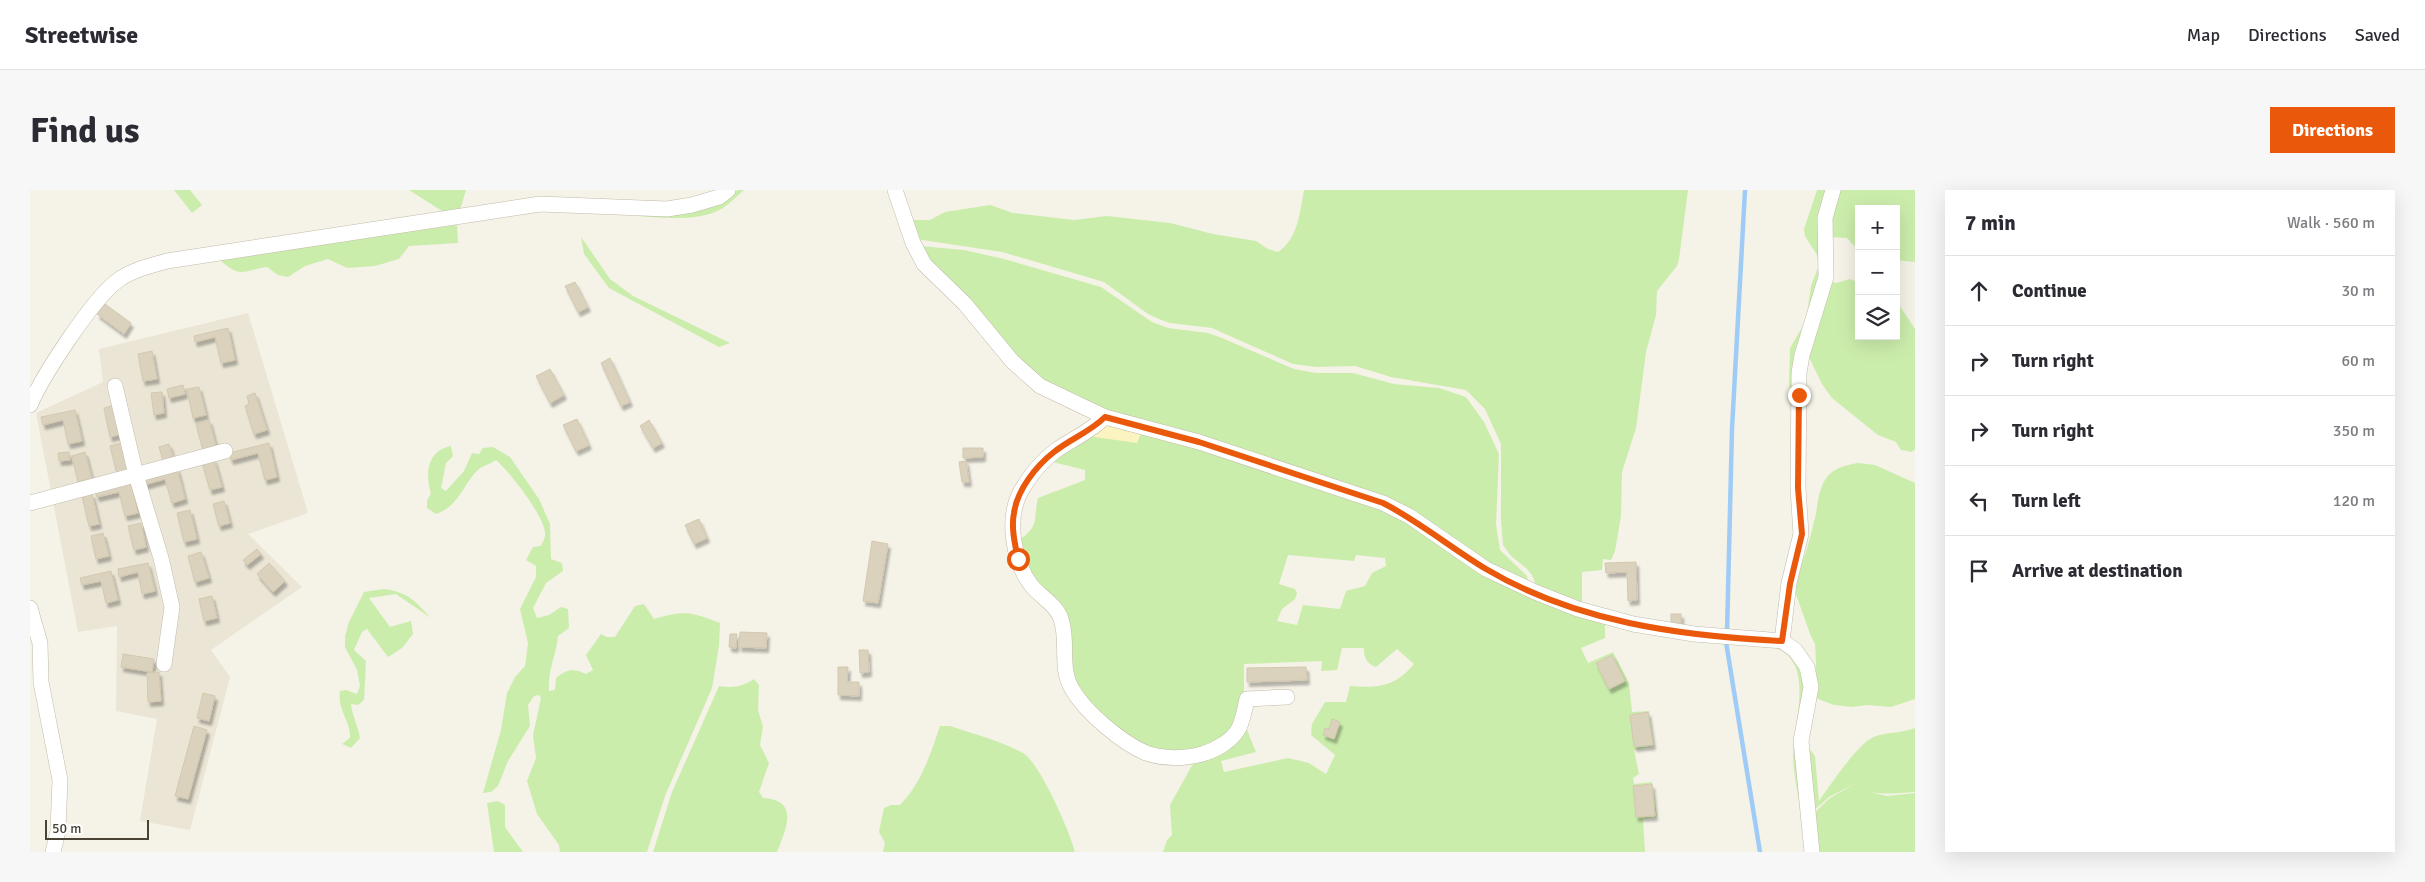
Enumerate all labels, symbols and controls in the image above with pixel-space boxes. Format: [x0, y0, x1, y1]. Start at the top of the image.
text: Streetwise [25, 20, 138, 50]
text: Map [2187, 24, 2220, 46]
text: Directions [2248, 24, 2327, 46]
text: Saved [2355, 24, 2400, 46]
button: Directions [2270, 107, 2395, 153]
text: Find us [30, 109, 140, 152]
map controls [1855, 205, 1900, 340]
button: + [1855, 205, 1900, 250]
text: 7 min [1965, 210, 2016, 236]
text: Walk · 560 m [2287, 213, 2375, 233]
button: − [1855, 250, 1900, 295]
icon: ahead [1965, 277, 1993, 305]
text: Continue [2012, 279, 2087, 303]
text: 30 m [2341, 281, 2375, 301]
button: layers [1855, 295, 1900, 340]
icon: right [1965, 347, 1993, 375]
text: Turn right [2012, 349, 2094, 373]
text: 60 m [2341, 351, 2375, 371]
route end [1788, 384, 1811, 407]
icon: right [1965, 417, 1993, 445]
text: Turn right [2012, 419, 2094, 443]
text: 350 m [2333, 421, 2375, 441]
icon: left [1965, 487, 1993, 515]
text: Turn left [2012, 489, 2081, 513]
text: 120 m [2333, 491, 2375, 511]
route start [1007, 548, 1030, 571]
icon: arrive [1965, 557, 1993, 585]
text: Arrive at destination [2012, 559, 2183, 583]
scale bar [45, 817, 149, 840]
text: 50 m [52, 820, 81, 837]

